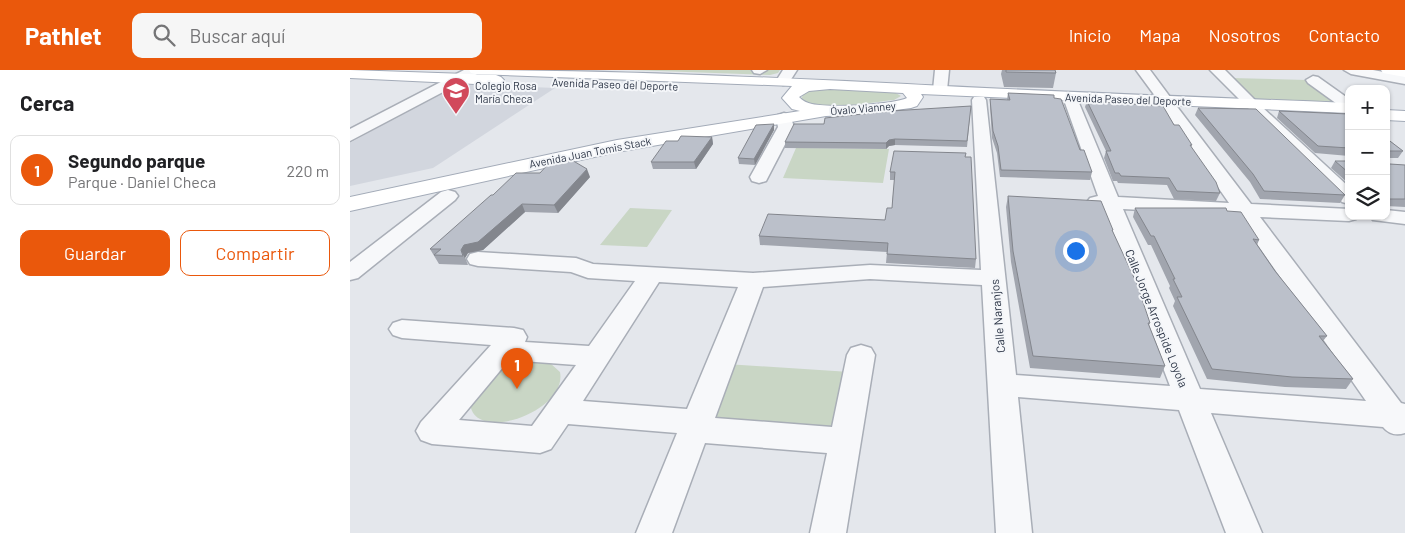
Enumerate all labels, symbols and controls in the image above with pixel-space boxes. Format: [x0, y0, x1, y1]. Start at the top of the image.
search box [132, 13, 482, 58]
text: Pathlet [25, 21, 102, 50]
icon: search [150, 21, 178, 49]
text: Buscar aquí [190, 24, 285, 47]
text: Inicio [1069, 24, 1111, 46]
text: Mapa [1139, 24, 1181, 46]
text: Nosotros [1209, 24, 1280, 46]
text: Contacto [1308, 24, 1380, 46]
street label: Avenida Paseo del Deporte [552, 75, 679, 93]
school or university icon: Colegio Rosa María Checa [441, 76, 471, 115]
place label: Colegio Rosa María Checa [475, 79, 537, 105]
map controls [1345, 85, 1390, 220]
button: + [1345, 85, 1390, 130]
text: Cerca [20, 90, 74, 115]
street label: Avenida Paseo del Deporte [1065, 90, 1192, 108]
street label: Óvalo Vianney [830, 99, 896, 117]
button: − [1345, 130, 1390, 175]
street label: Avenida Juan Tomis Stack [528, 134, 653, 170]
text: Segundo parque [68, 149, 205, 172]
text: 1 [34, 161, 40, 180]
text: 220 m [286, 161, 329, 180]
text: Parque · Daniel Checa [68, 172, 216, 191]
button: layers [1345, 175, 1390, 220]
button: Guardar [20, 230, 170, 276]
button: Compartir [180, 230, 330, 276]
your location [1063, 238, 1089, 264]
street label: Calle Jorge Arrospide Loyola [1123, 247, 1191, 389]
street label: Calle Naranjos [987, 278, 1007, 354]
pin: 1 [501, 348, 533, 389]

